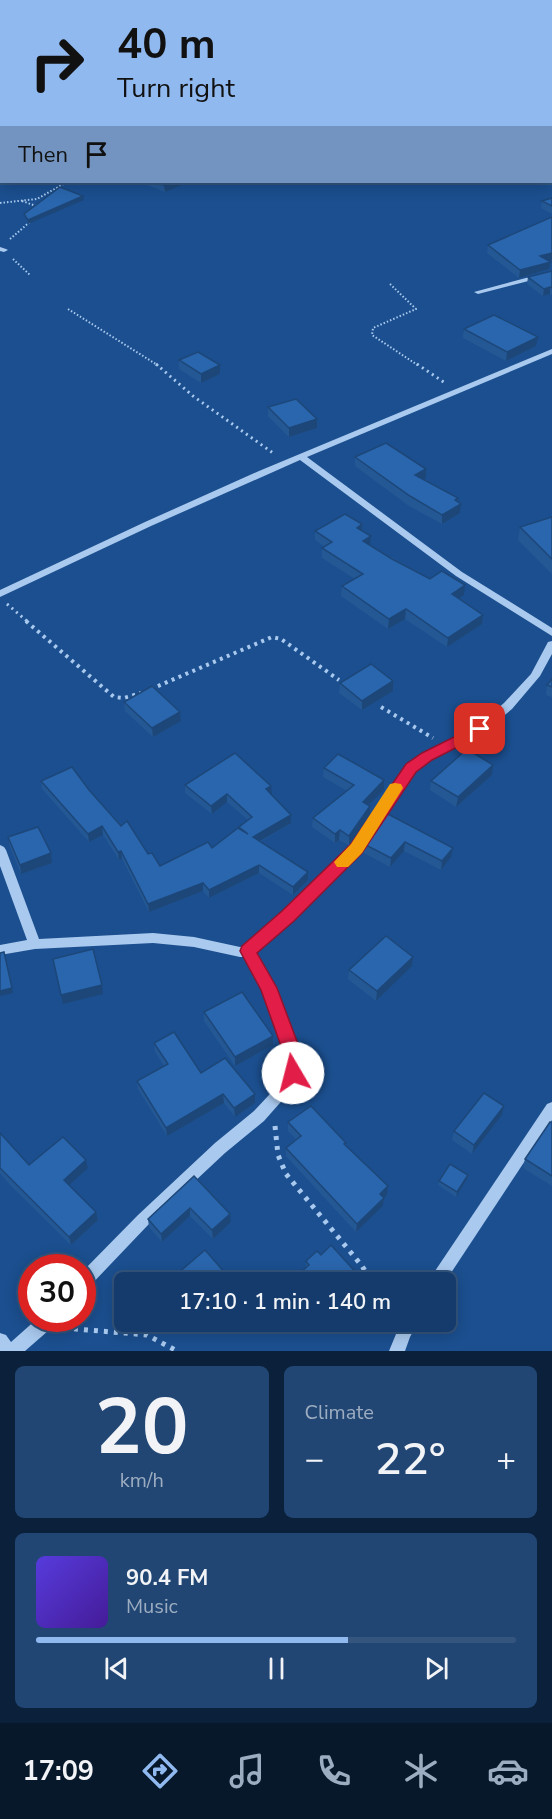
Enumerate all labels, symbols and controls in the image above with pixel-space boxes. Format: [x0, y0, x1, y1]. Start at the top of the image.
text: 40 m [117, 16, 216, 73]
icon: right [18, 24, 96, 102]
text: Turn right [117, 70, 235, 107]
icon: arrive [80, 138, 113, 171]
text: Then [18, 140, 68, 170]
pin [454, 703, 505, 754]
icon: arrive [463, 712, 496, 745]
position arrow [261, 1041, 325, 1105]
speed limit sign: 30 [18, 1254, 96, 1332]
text: 17:10 · 1 min · 140 m [179, 1287, 391, 1317]
text: 20 [95, 1374, 189, 1481]
text: Climate [305, 1399, 374, 1426]
text: 22° [375, 1429, 446, 1490]
text: − [305, 1437, 324, 1482]
text: + [496, 1437, 516, 1482]
text: km/h [120, 1467, 164, 1494]
text: 90.4 FM [126, 1563, 208, 1593]
text: Music [126, 1593, 178, 1620]
icon: previous [100, 1652, 133, 1685]
icon: pause [260, 1652, 293, 1685]
icon: next [420, 1652, 453, 1685]
icon: directions [139, 1750, 181, 1792]
icon: music [226, 1750, 268, 1792]
icon: phone [313, 1750, 355, 1792]
icon: climate [400, 1750, 442, 1792]
icon: car [487, 1750, 529, 1792]
text: 17:09 [23, 1753, 94, 1790]

